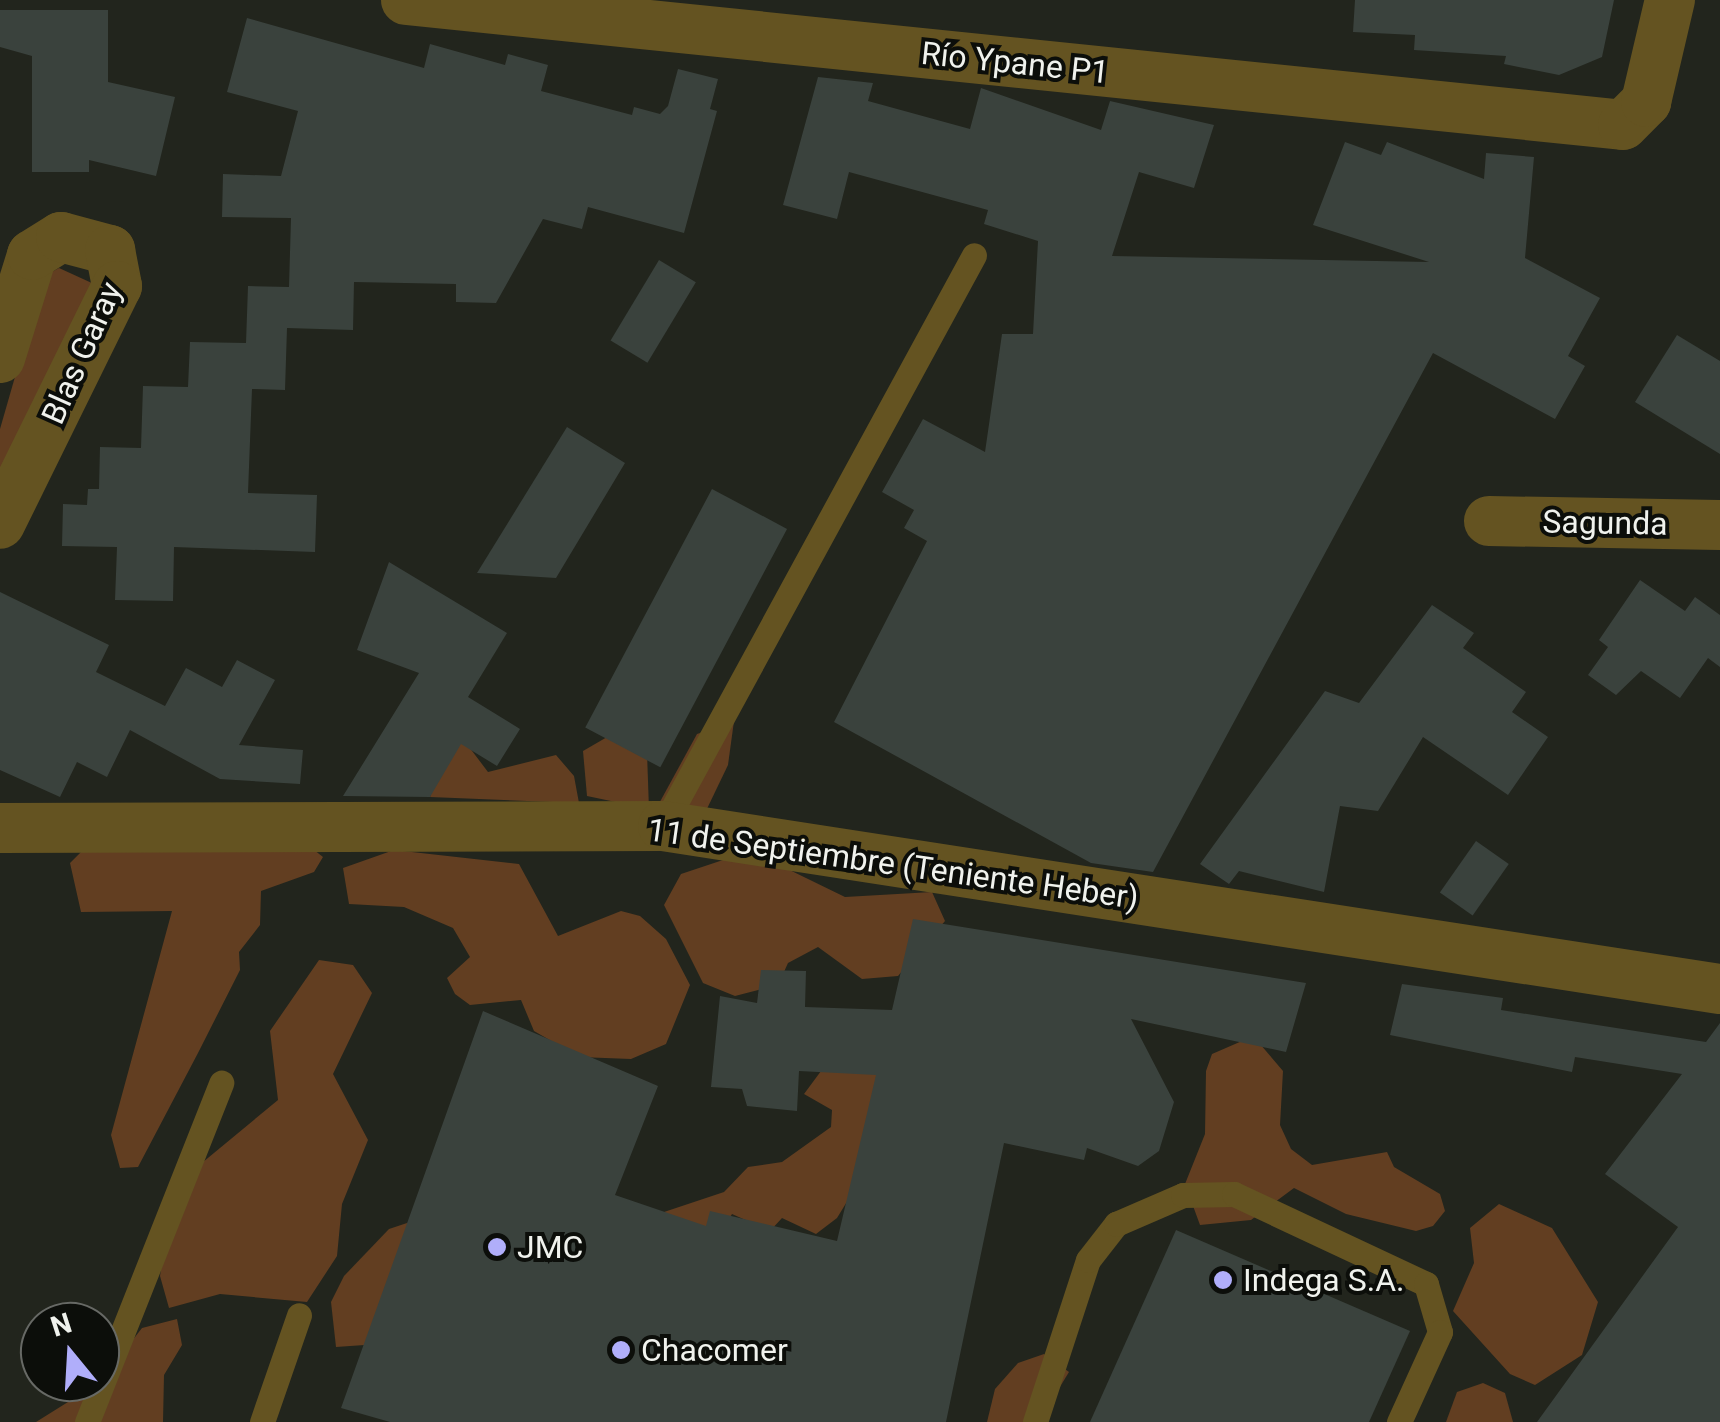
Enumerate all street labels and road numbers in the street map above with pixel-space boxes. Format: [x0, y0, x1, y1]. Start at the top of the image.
street label: Río Ypane P1 [919, 34, 1111, 92]
street label: Blas Garay [34, 276, 130, 430]
street label: Sagunda [1542, 503, 1668, 543]
street label: 11 de Septiembre (Teniente Heber) [645, 811, 1141, 917]

